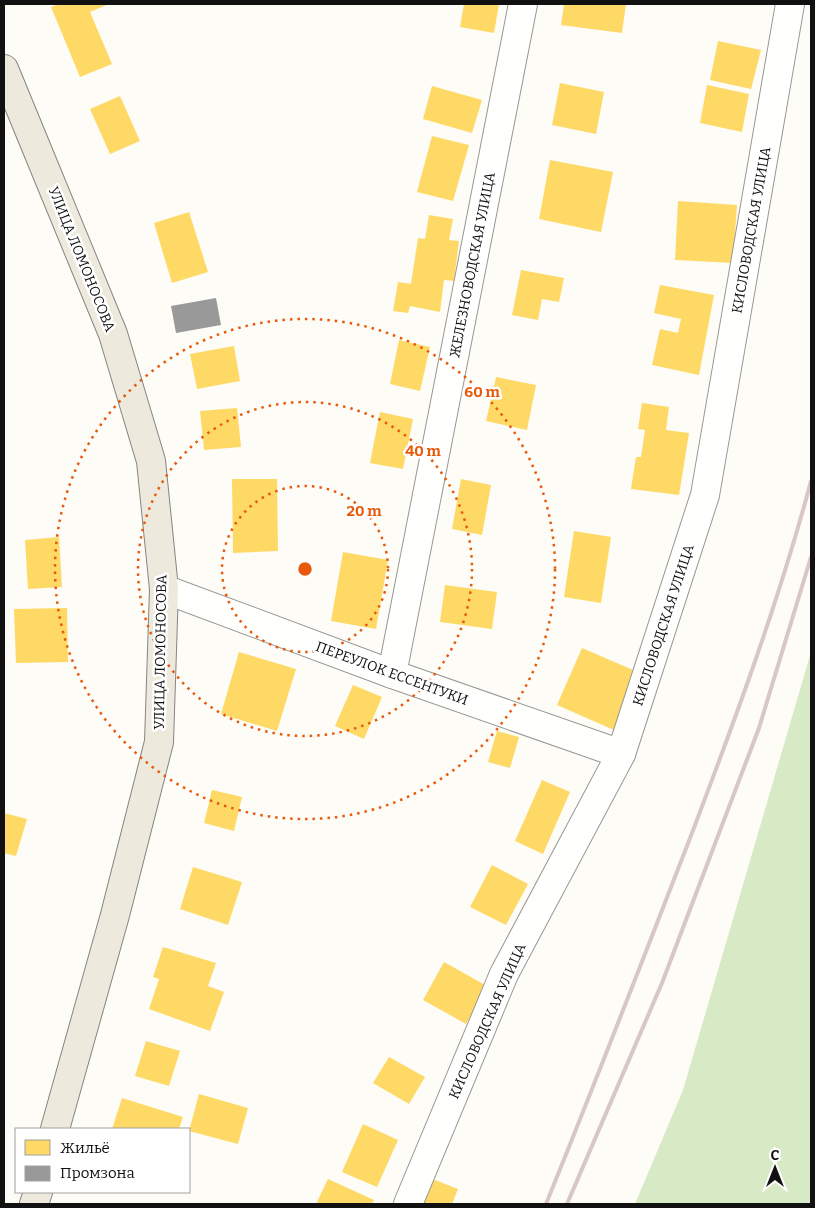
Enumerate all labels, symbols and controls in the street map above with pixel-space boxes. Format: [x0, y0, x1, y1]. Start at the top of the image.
street label: КИСЛОВОДСКАЯ УЛИЦА [728, 145, 775, 315]
street label: ЖЕЛЕЗНОВОДСКАЯ УЛИЦА [446, 171, 499, 359]
street label: УЛИЦА ЛОМОНОСОВА [45, 184, 119, 334]
text: 60 m [464, 383, 500, 401]
text: 40 m [405, 442, 442, 460]
text: 20 m [347, 502, 382, 520]
street label: КИСЛОВОДСКАЯ УЛИЦА [629, 542, 698, 708]
centre of rings [296, 560, 314, 578]
street label: УЛИЦА ЛОМОНОСОВА [151, 574, 170, 730]
street label: ПЕРЕУЛОК ЕССЕНТУКИ [313, 638, 470, 709]
street label: КИСЛОВОДСКАЯ УЛИЦА [445, 941, 530, 1102]
legend [15, 1128, 190, 1193]
text: Жильё [60, 1139, 110, 1157]
north arrow [750, 1143, 800, 1193]
text: С [771, 1147, 780, 1164]
text: Промзона [60, 1164, 135, 1182]

